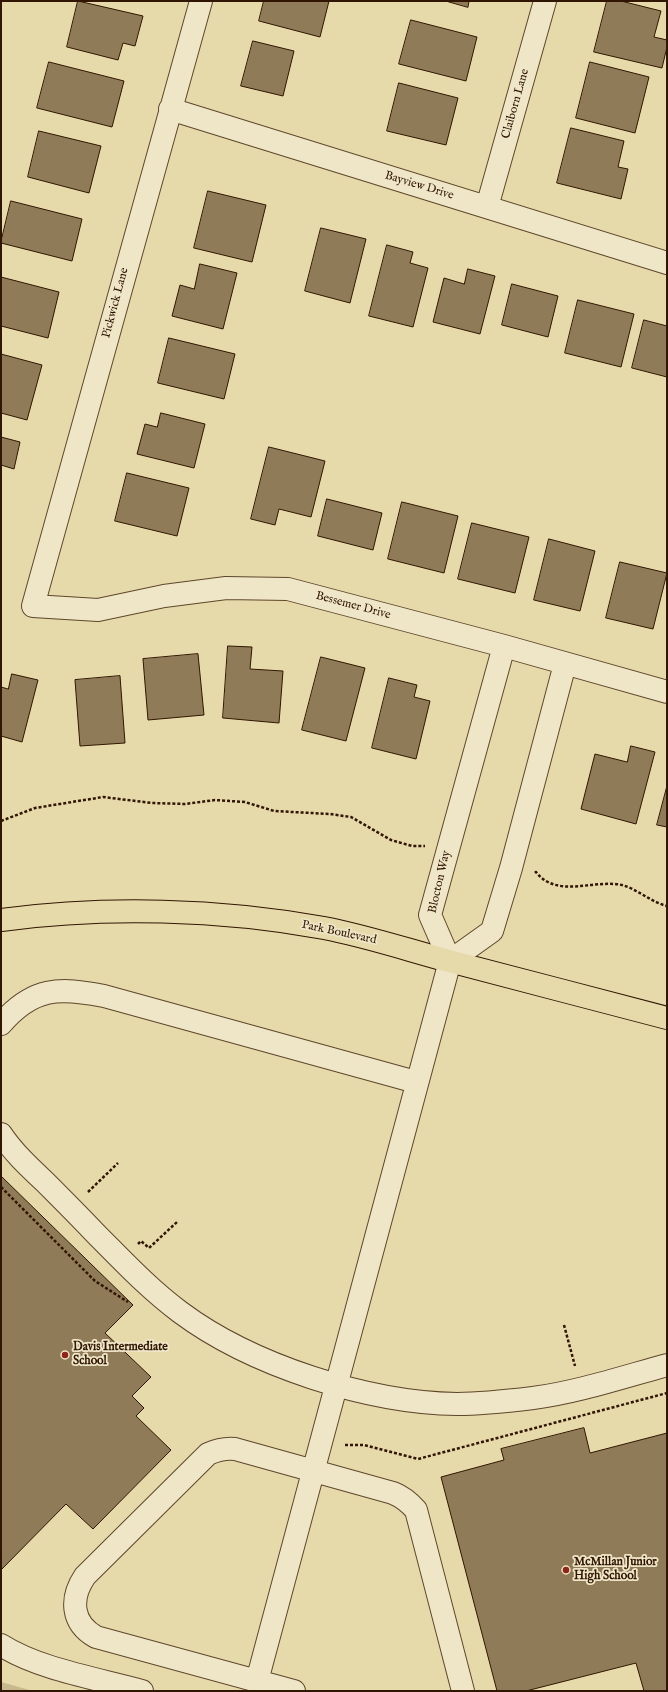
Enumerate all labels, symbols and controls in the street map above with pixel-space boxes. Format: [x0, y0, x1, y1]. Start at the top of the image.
street label: Claiborn Lane [499, 67, 533, 141]
street label: Bayview Drive [383, 169, 455, 203]
street label: Pickwick Lane [100, 266, 132, 340]
street label: Bessemer Drive [314, 589, 392, 623]
street label: Blocton Way [426, 849, 454, 915]
street label: Park Boulevard [300, 918, 378, 948]
place label: Davis Intermediate School [73, 1341, 168, 1369]
marker: Davis Intermediate School [60, 1350, 70, 1360]
place label: McMillan Junior High School [574, 1556, 657, 1584]
marker: McMillan Junior High School [561, 1565, 571, 1575]

